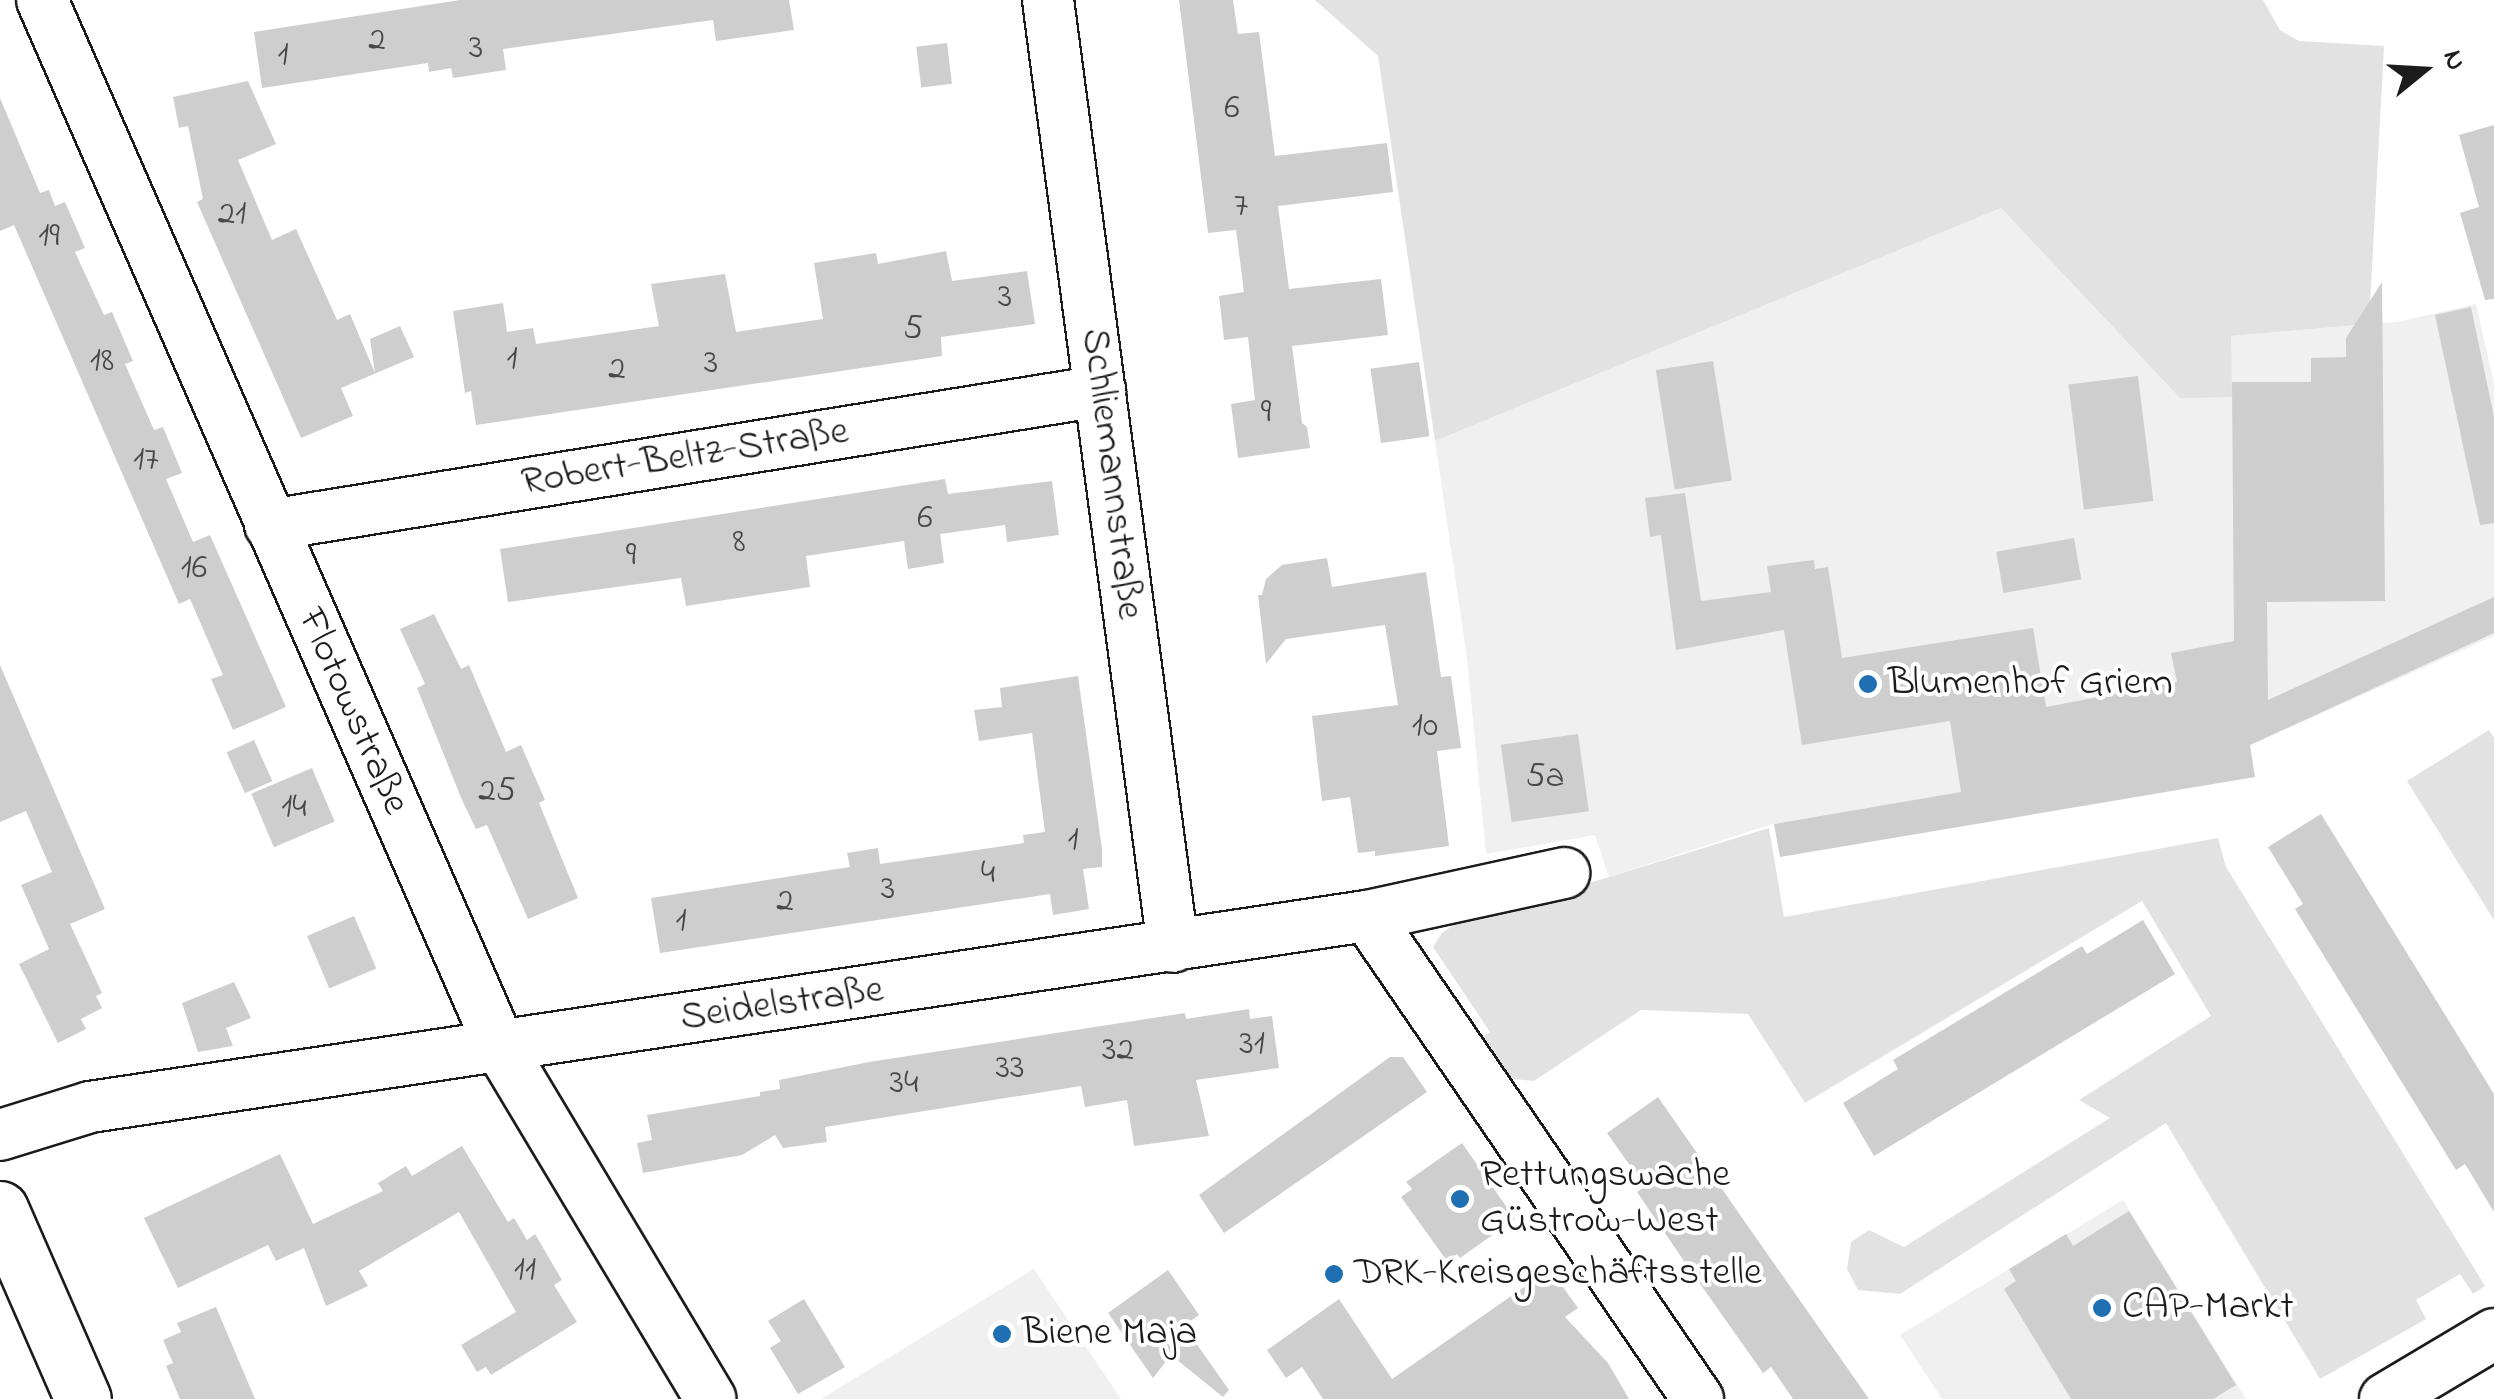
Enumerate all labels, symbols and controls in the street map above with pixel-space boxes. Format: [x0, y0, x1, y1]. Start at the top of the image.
house number: 2 [368, 20, 386, 62]
north arrow [2374, 20, 2474, 120]
house number: 3 [469, 28, 483, 70]
house number: 1 [277, 35, 289, 77]
text: N [2431, 45, 2475, 76]
house number: 6 [1224, 88, 1240, 130]
house number: 7 [1234, 186, 1248, 228]
house number: 21 [218, 194, 246, 236]
house number: 19 [38, 216, 60, 258]
house number: 3 [998, 277, 1012, 319]
house number: 5 [903, 309, 923, 351]
street label: Schliemannstraße [1069, 326, 1153, 622]
house number: 1 [506, 339, 518, 381]
house number: 18 [90, 341, 114, 383]
house number: 3 [704, 343, 718, 385]
house number: 2 [608, 349, 626, 391]
house number: 9 [1261, 392, 1271, 434]
street label: Robert-Beltz-Straße [518, 408, 852, 508]
house number: 17 [133, 440, 159, 482]
house number: 6 [917, 498, 933, 540]
house number: 8 [732, 522, 746, 564]
house number: 9 [626, 535, 636, 577]
house number: 16 [181, 548, 207, 590]
street label: Flotowstraße [285, 601, 419, 823]
place label: Blumenhof Griem [1888, 660, 2173, 708]
marker: Blumenhof Griem [1857, 673, 1879, 695]
house number: 10 [1412, 706, 1438, 748]
house number: 5a [1526, 757, 1564, 799]
house number: 25 [478, 771, 516, 813]
house number: 14 [281, 787, 307, 829]
house number: 1 [1067, 820, 1079, 862]
house number: 4 [981, 853, 995, 895]
house number: 3 [881, 869, 895, 911]
house number: 2 [776, 881, 794, 923]
house number: 1 [675, 901, 687, 943]
street label: Seidelstraße [677, 967, 887, 1043]
house number: 31 [1239, 1024, 1265, 1066]
house number: 32 [1102, 1030, 1134, 1072]
house number: 33 [996, 1048, 1024, 1090]
house number: 34 [890, 1063, 918, 1105]
place label: Rettungswache Güstrow-West [1480, 1152, 1730, 1246]
marker: Rettungswache Güstrow-West [1449, 1188, 1471, 1210]
house number: 11 [514, 1250, 536, 1292]
place label: DRK-Kreisgeschäftsstelle [1354, 1250, 1762, 1298]
marker: DRK-Kreisgeschäftsstelle [1323, 1263, 1345, 1285]
place label: CAP-Markt [2122, 1284, 2294, 1332]
marker: CAP-Markt [2091, 1297, 2113, 1319]
place label: Biene Maja [1022, 1310, 1197, 1358]
marker: Biene Maja [991, 1323, 1013, 1345]

